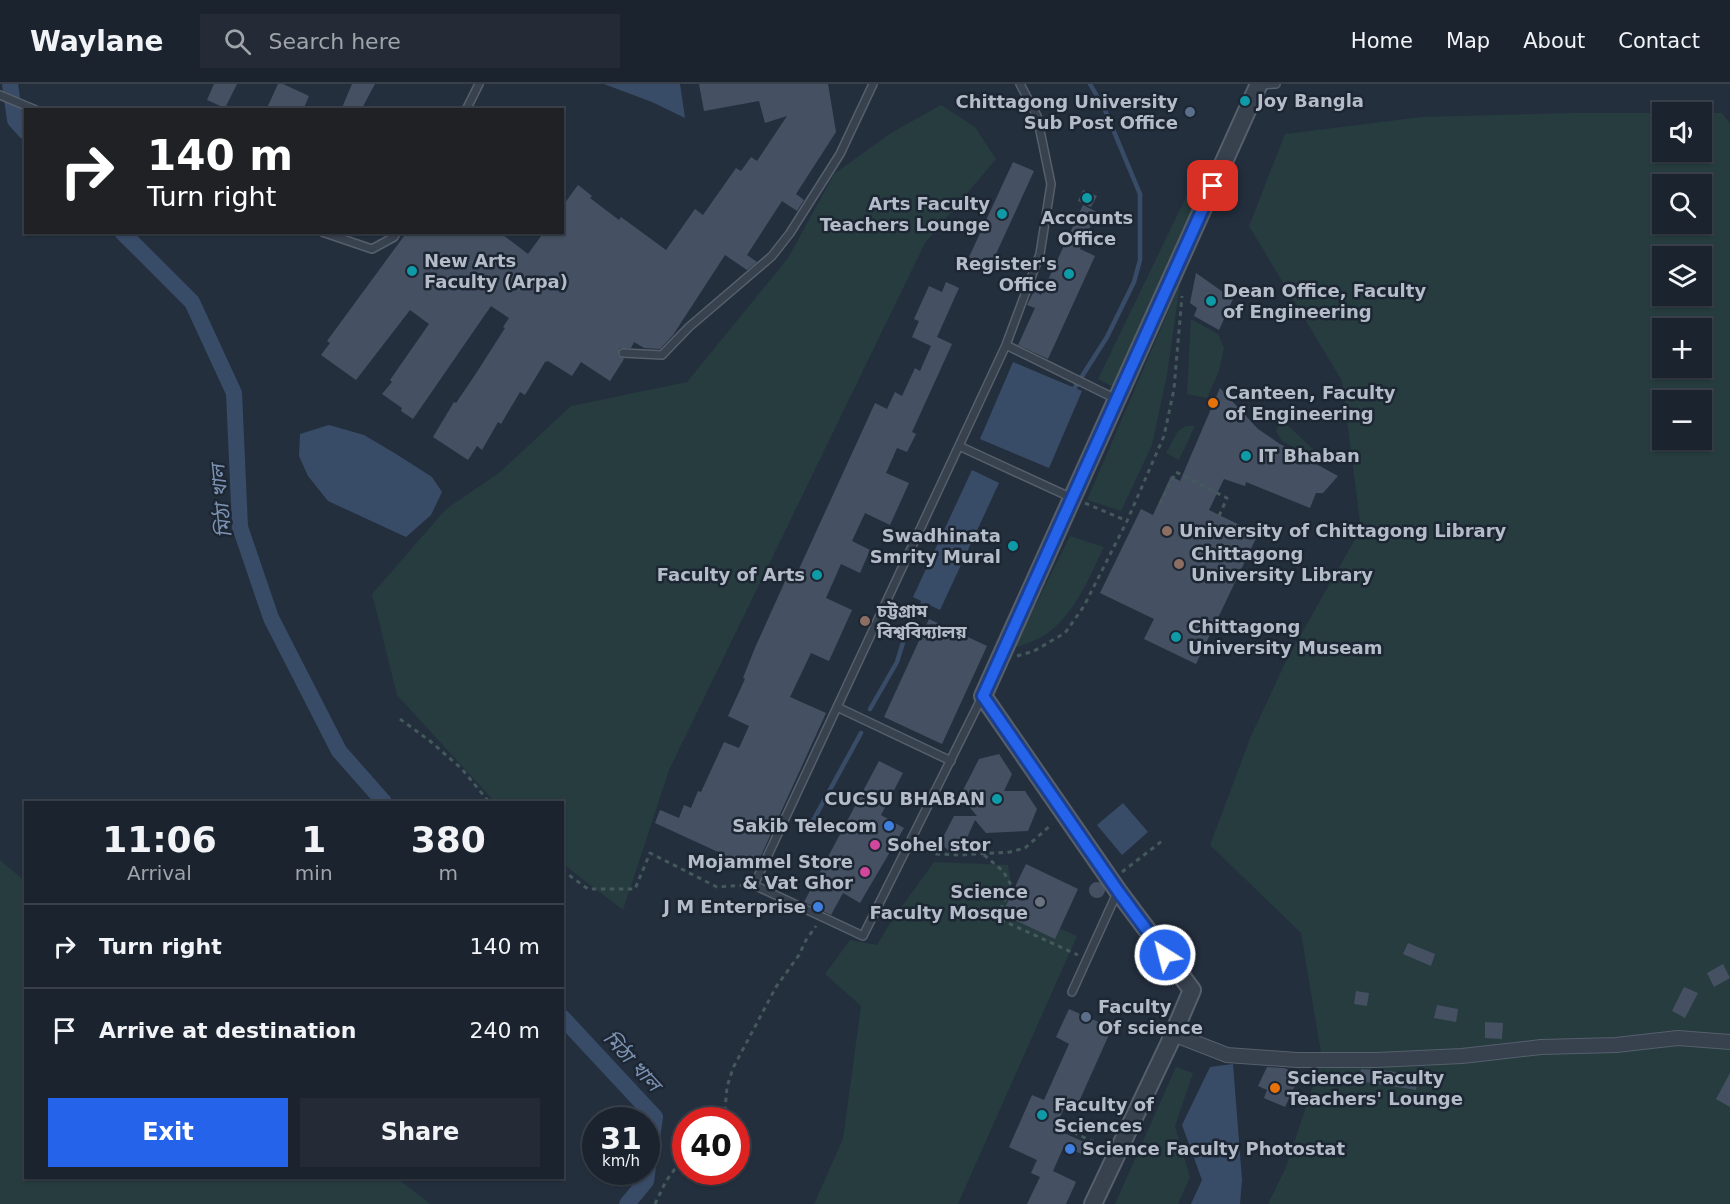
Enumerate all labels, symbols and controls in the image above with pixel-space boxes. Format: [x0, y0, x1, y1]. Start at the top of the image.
search box [200, 14, 620, 68]
text: Waylane [30, 25, 164, 58]
icon: search [221, 25, 254, 58]
text: Search here [269, 29, 401, 54]
text: Home [1351, 29, 1413, 53]
text: Map [1446, 29, 1490, 53]
text: About [1523, 29, 1585, 53]
text: Contact [1618, 29, 1700, 53]
place label: Joy Bangla [1255, 90, 1364, 111]
place label: Chittagong University Sub Post Office [956, 91, 1178, 133]
marker: Joy Bangla [1238, 94, 1252, 108]
map controls [1652, 102, 1712, 450]
button: sound [1652, 102, 1712, 162]
marker: Chittagong University Sub Post Office [1183, 105, 1197, 119]
text: 140 m [147, 131, 293, 180]
icon: right [48, 132, 126, 210]
pin [1187, 160, 1238, 211]
icon: arrive [1196, 169, 1229, 202]
button: search [1652, 174, 1712, 234]
text: Turn right [147, 181, 276, 212]
marker: Accounts Office [1080, 191, 1094, 205]
place label: Arts Faculty Teachers Lounge [820, 193, 990, 235]
marker: Arts Faculty Teachers Lounge [995, 207, 1009, 221]
place label: Accounts Office [1041, 207, 1133, 249]
button: layers [1652, 246, 1712, 306]
place label: New Arts Faculty (Arpa) [424, 250, 568, 292]
place label: Register's Office [955, 253, 1057, 295]
marker: New Arts Faculty (Arpa) [405, 264, 419, 278]
marker: Register's Office [1062, 267, 1076, 281]
place label: Dean Office, Faculty of Engineering [1223, 280, 1426, 322]
marker: Dean Office, Faculty of Engineering [1204, 294, 1218, 308]
button: + [1652, 318, 1712, 378]
place label: Canteen, Faculty of Engineering [1225, 382, 1396, 424]
button: − [1652, 390, 1712, 450]
marker: Canteen, Faculty of Engineering [1206, 396, 1220, 410]
place label: IT Bhaban [1258, 445, 1360, 466]
marker: IT Bhaban [1239, 449, 1253, 463]
water label: মিঠা খাল [205, 460, 237, 539]
place label: University of Chittagong Library [1179, 520, 1507, 541]
marker: University of Chittagong Library [1160, 524, 1174, 538]
place label: Swadhinata Smrity Mural [870, 525, 1001, 567]
marker: Swadhinata Smrity Mural [1006, 539, 1020, 553]
place label: Chittagong University Library [1191, 543, 1373, 585]
marker: Chittagong University Library [1172, 557, 1186, 571]
place label: Faculty of Arts [657, 564, 805, 585]
marker: Faculty of Arts [810, 568, 824, 582]
place label: চট্টগ্রাম বিশ্ববিদ্যালয় [876, 600, 967, 642]
marker: চট্টগ্রাম বিশ্ববিদ্যালয় [858, 614, 872, 628]
place label: Chittagong University Museam [1188, 616, 1382, 658]
marker: Chittagong University Museam [1169, 630, 1183, 644]
place label: CUCSU BHABAN [824, 788, 985, 809]
marker: CUCSU BHABAN [990, 792, 1004, 806]
place label: Sakib Telecom [732, 815, 877, 836]
text: 11:06 [102, 819, 217, 860]
text: 1 [301, 819, 326, 860]
text: 380 [411, 819, 486, 860]
marker: Sakib Telecom [882, 819, 896, 833]
place label: Sohel stor [887, 834, 990, 855]
marker: Sohel stor [868, 838, 882, 852]
place label: Mojammel Store & Vat Ghor [687, 851, 853, 893]
text: Arrival [127, 861, 192, 885]
text: min [295, 861, 333, 885]
text: m [439, 861, 458, 885]
marker: Mojammel Store & Vat Ghor [858, 865, 872, 879]
place label: Science Faculty Mosque [869, 881, 1028, 923]
marker: Science Faculty Mosque [1033, 895, 1047, 909]
place label: J M Enterprise [661, 896, 806, 917]
marker: J M Enterprise [811, 900, 825, 914]
position arrow [1133, 923, 1197, 987]
icon: right [48, 930, 81, 963]
text: Turn right [99, 934, 222, 959]
text: 140 m [470, 934, 540, 959]
place label: Faculty Of science [1098, 996, 1203, 1038]
marker: Faculty Of science [1079, 1010, 1093, 1024]
icon: arrive [48, 1014, 81, 1047]
text: Arrive at destination [99, 1018, 356, 1043]
text: 240 m [470, 1018, 540, 1043]
water label: মিঠা খাল [598, 1026, 668, 1098]
place label: Science Faculty Teachers' Lounge [1287, 1067, 1463, 1109]
marker: Science Faculty Teachers' Lounge [1268, 1081, 1282, 1095]
place label: Faculty of Sciences [1054, 1094, 1154, 1136]
button: Exit [48, 1098, 288, 1167]
button: Share [300, 1098, 540, 1167]
speed limit sign: 40 [672, 1107, 750, 1185]
marker: Faculty of Sciences [1035, 1108, 1049, 1122]
text: 31 [600, 1121, 642, 1156]
place label: Science Faculty Photostat [1082, 1138, 1345, 1159]
marker: Science Faculty Photostat [1063, 1142, 1077, 1156]
text: km/h [602, 1152, 640, 1170]

